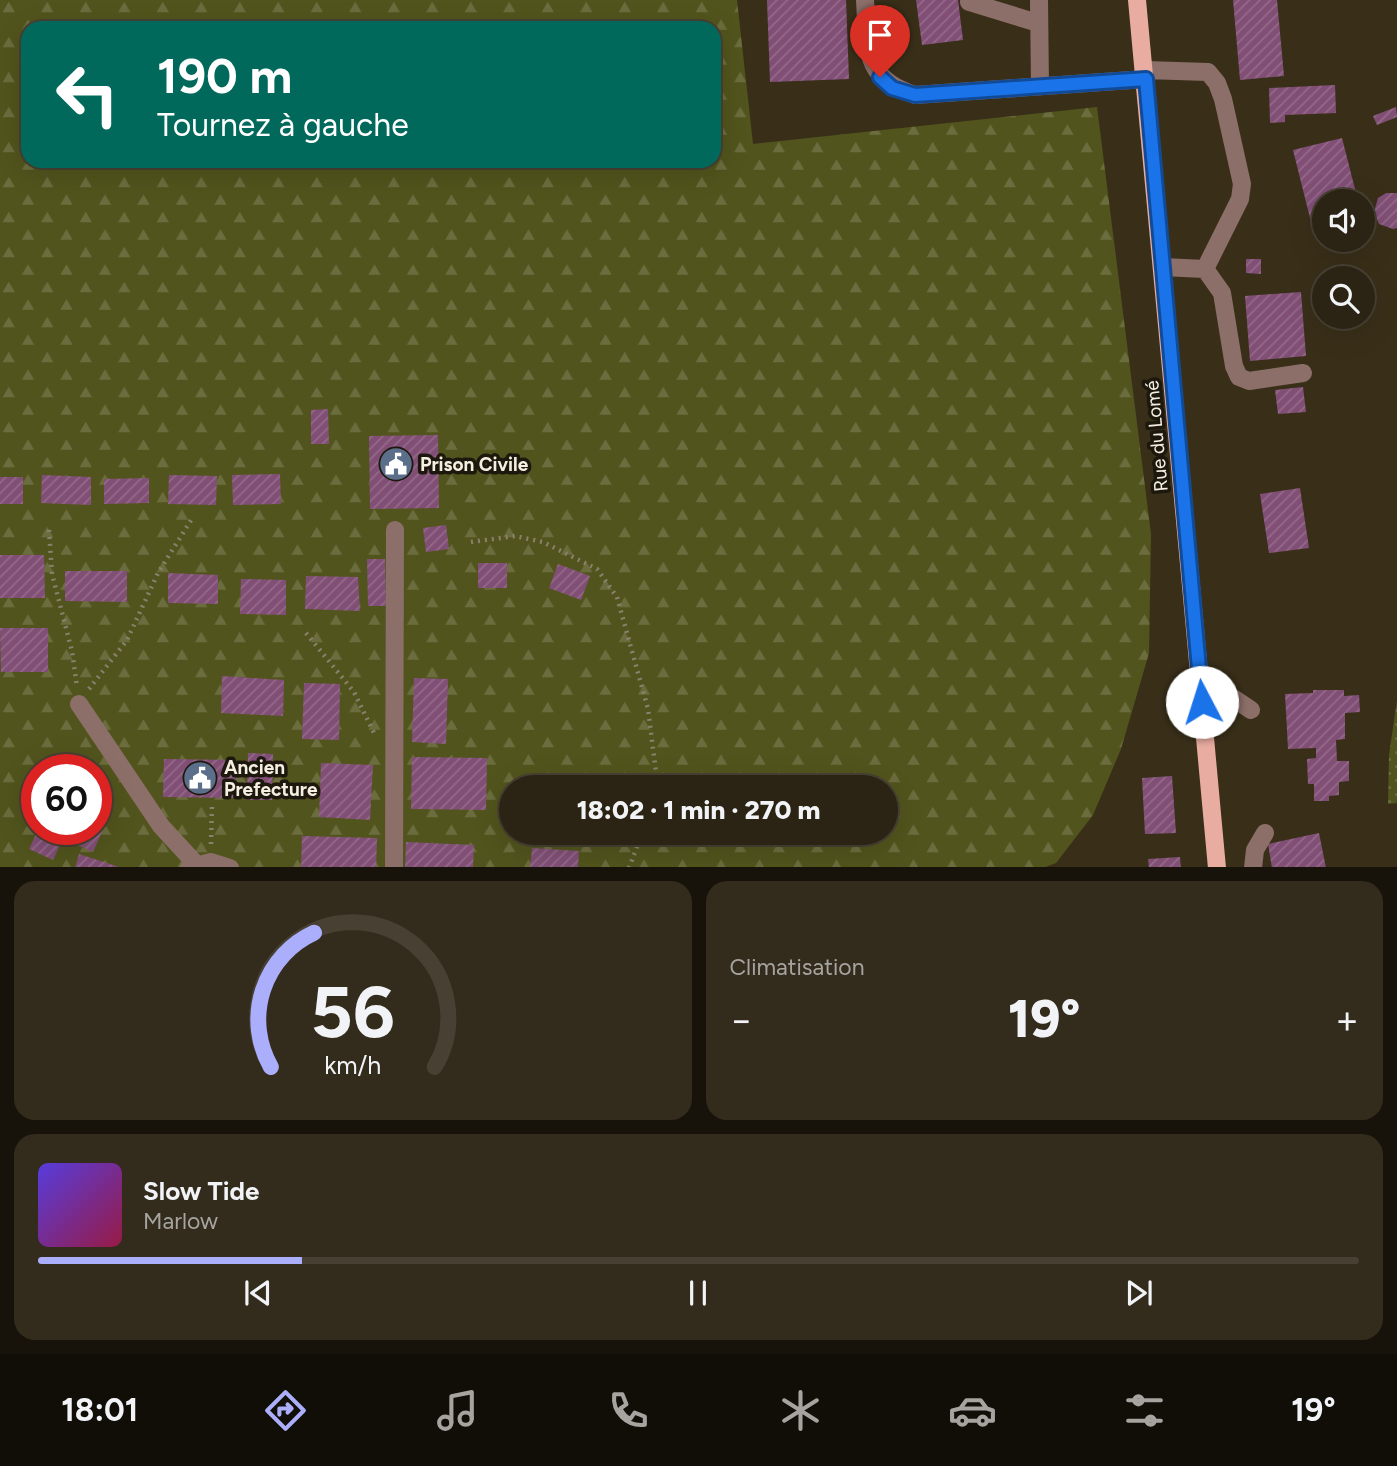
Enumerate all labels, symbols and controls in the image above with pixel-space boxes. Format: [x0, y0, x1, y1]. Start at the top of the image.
pin [850, 5, 910, 77]
icon: arrive [861, 16, 899, 54]
text: 190 m [157, 46, 292, 105]
icon: left [42, 49, 133, 140]
text: Tournez à gauche [157, 106, 409, 144]
map controls [1312, 189, 1375, 329]
button: sound [1312, 189, 1375, 252]
button: search [1312, 266, 1375, 329]
street label: Rue du Lomé [1140, 379, 1173, 492]
public building icon: Prison Civile [377, 445, 415, 483]
place label: Prison Civile [420, 453, 529, 476]
position arrow [1165, 665, 1239, 739]
speed limit sign: 60 [21, 754, 112, 845]
place label: Ancien Prefecture [224, 756, 318, 801]
public building icon: Ancien Prefecture [181, 759, 219, 797]
text: 18:02 · 1 min · 270 m [577, 794, 820, 826]
text: Climatisation [730, 953, 864, 981]
text: 56 [310, 968, 395, 1055]
text: 19° [1008, 988, 1081, 1050]
text: − [730, 997, 753, 1043]
text: + [1335, 997, 1359, 1043]
text: km/h [324, 1049, 381, 1079]
text: Slow Tide [143, 1175, 259, 1207]
text: Marlow [143, 1207, 218, 1235]
icon: previous [239, 1274, 277, 1312]
icon: pause [679, 1274, 717, 1312]
icon: next [1120, 1274, 1158, 1312]
icon: directions [261, 1386, 310, 1435]
icon: music [433, 1386, 482, 1435]
icon: phone [604, 1386, 653, 1435]
icon: climate [776, 1386, 825, 1435]
icon: car [948, 1386, 997, 1435]
icon: filters [1120, 1386, 1169, 1435]
text: 18:01 [61, 1391, 138, 1429]
text: 19° [1291, 1391, 1336, 1429]

